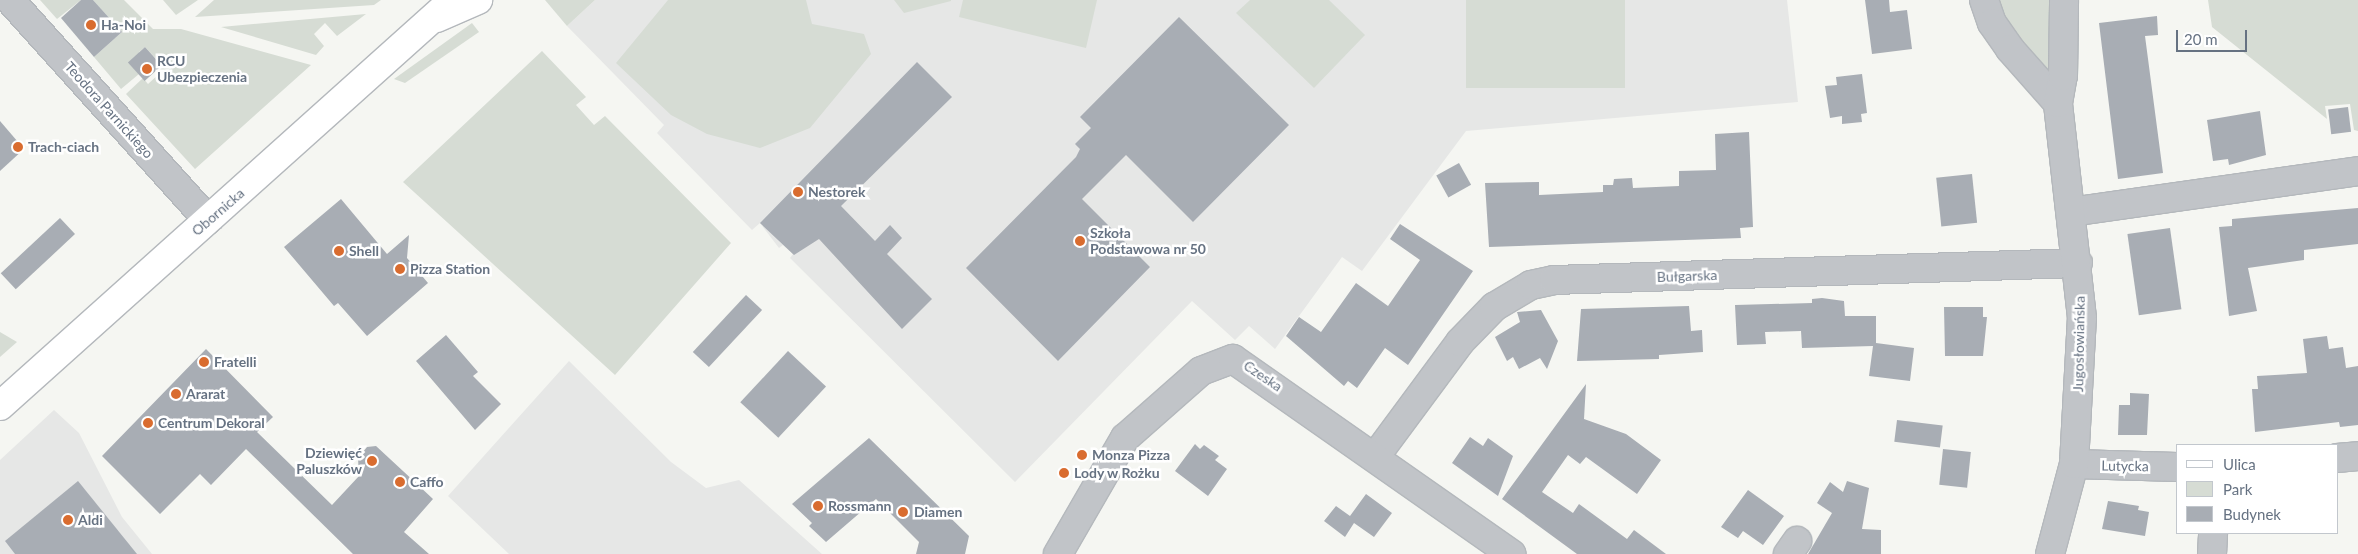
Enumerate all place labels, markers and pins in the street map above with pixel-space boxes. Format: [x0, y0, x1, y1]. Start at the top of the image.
place label: Ha-Noi [101, 17, 146, 33]
marker: Ha-Noi [85, 19, 97, 31]
place label: RCU Ubezpieczenia [157, 53, 247, 85]
marker: RCU Ubezpieczenia [141, 63, 153, 75]
place label: Trach-ciach [28, 139, 99, 155]
marker: Trach-ciach [12, 141, 24, 153]
place label: Nestorek [808, 184, 865, 200]
marker: Nestorek [792, 186, 804, 198]
place label: Szkoła Podstawowa nr 50 [1090, 225, 1206, 258]
marker: Szkoła Podstawowa nr 50 [1074, 235, 1086, 247]
place label: Shell [349, 243, 379, 259]
marker: Shell [333, 245, 345, 257]
place label: Pizza Station [410, 261, 490, 277]
marker: Pizza Station [394, 263, 406, 275]
place label: Fratelli [214, 354, 257, 370]
marker: Fratelli [198, 356, 210, 368]
place label: Ararat [186, 386, 225, 402]
marker: Ararat [170, 388, 182, 400]
place label: Centrum Dekoral [158, 415, 265, 431]
marker: Centrum Dekoral [142, 417, 154, 429]
place label: Dziewięć Paluszków [296, 445, 362, 478]
place label: Monza Pizza [1092, 447, 1170, 463]
marker: Monza Pizza [1076, 449, 1088, 461]
marker: Dziewięć Paluszków [366, 455, 378, 467]
place label: Lody w Rożku [1074, 465, 1161, 481]
marker: Lody w Rożku [1058, 467, 1070, 479]
place label: Caffo [410, 474, 444, 490]
marker: Caffo [394, 476, 406, 488]
place label: Rossmann [828, 498, 892, 514]
marker: Rossmann [812, 500, 824, 512]
place label: Diamen [914, 504, 962, 520]
marker: Diamen [896, 505, 910, 519]
place label: Aldi [78, 512, 103, 528]
marker: Aldi [62, 514, 74, 526]

